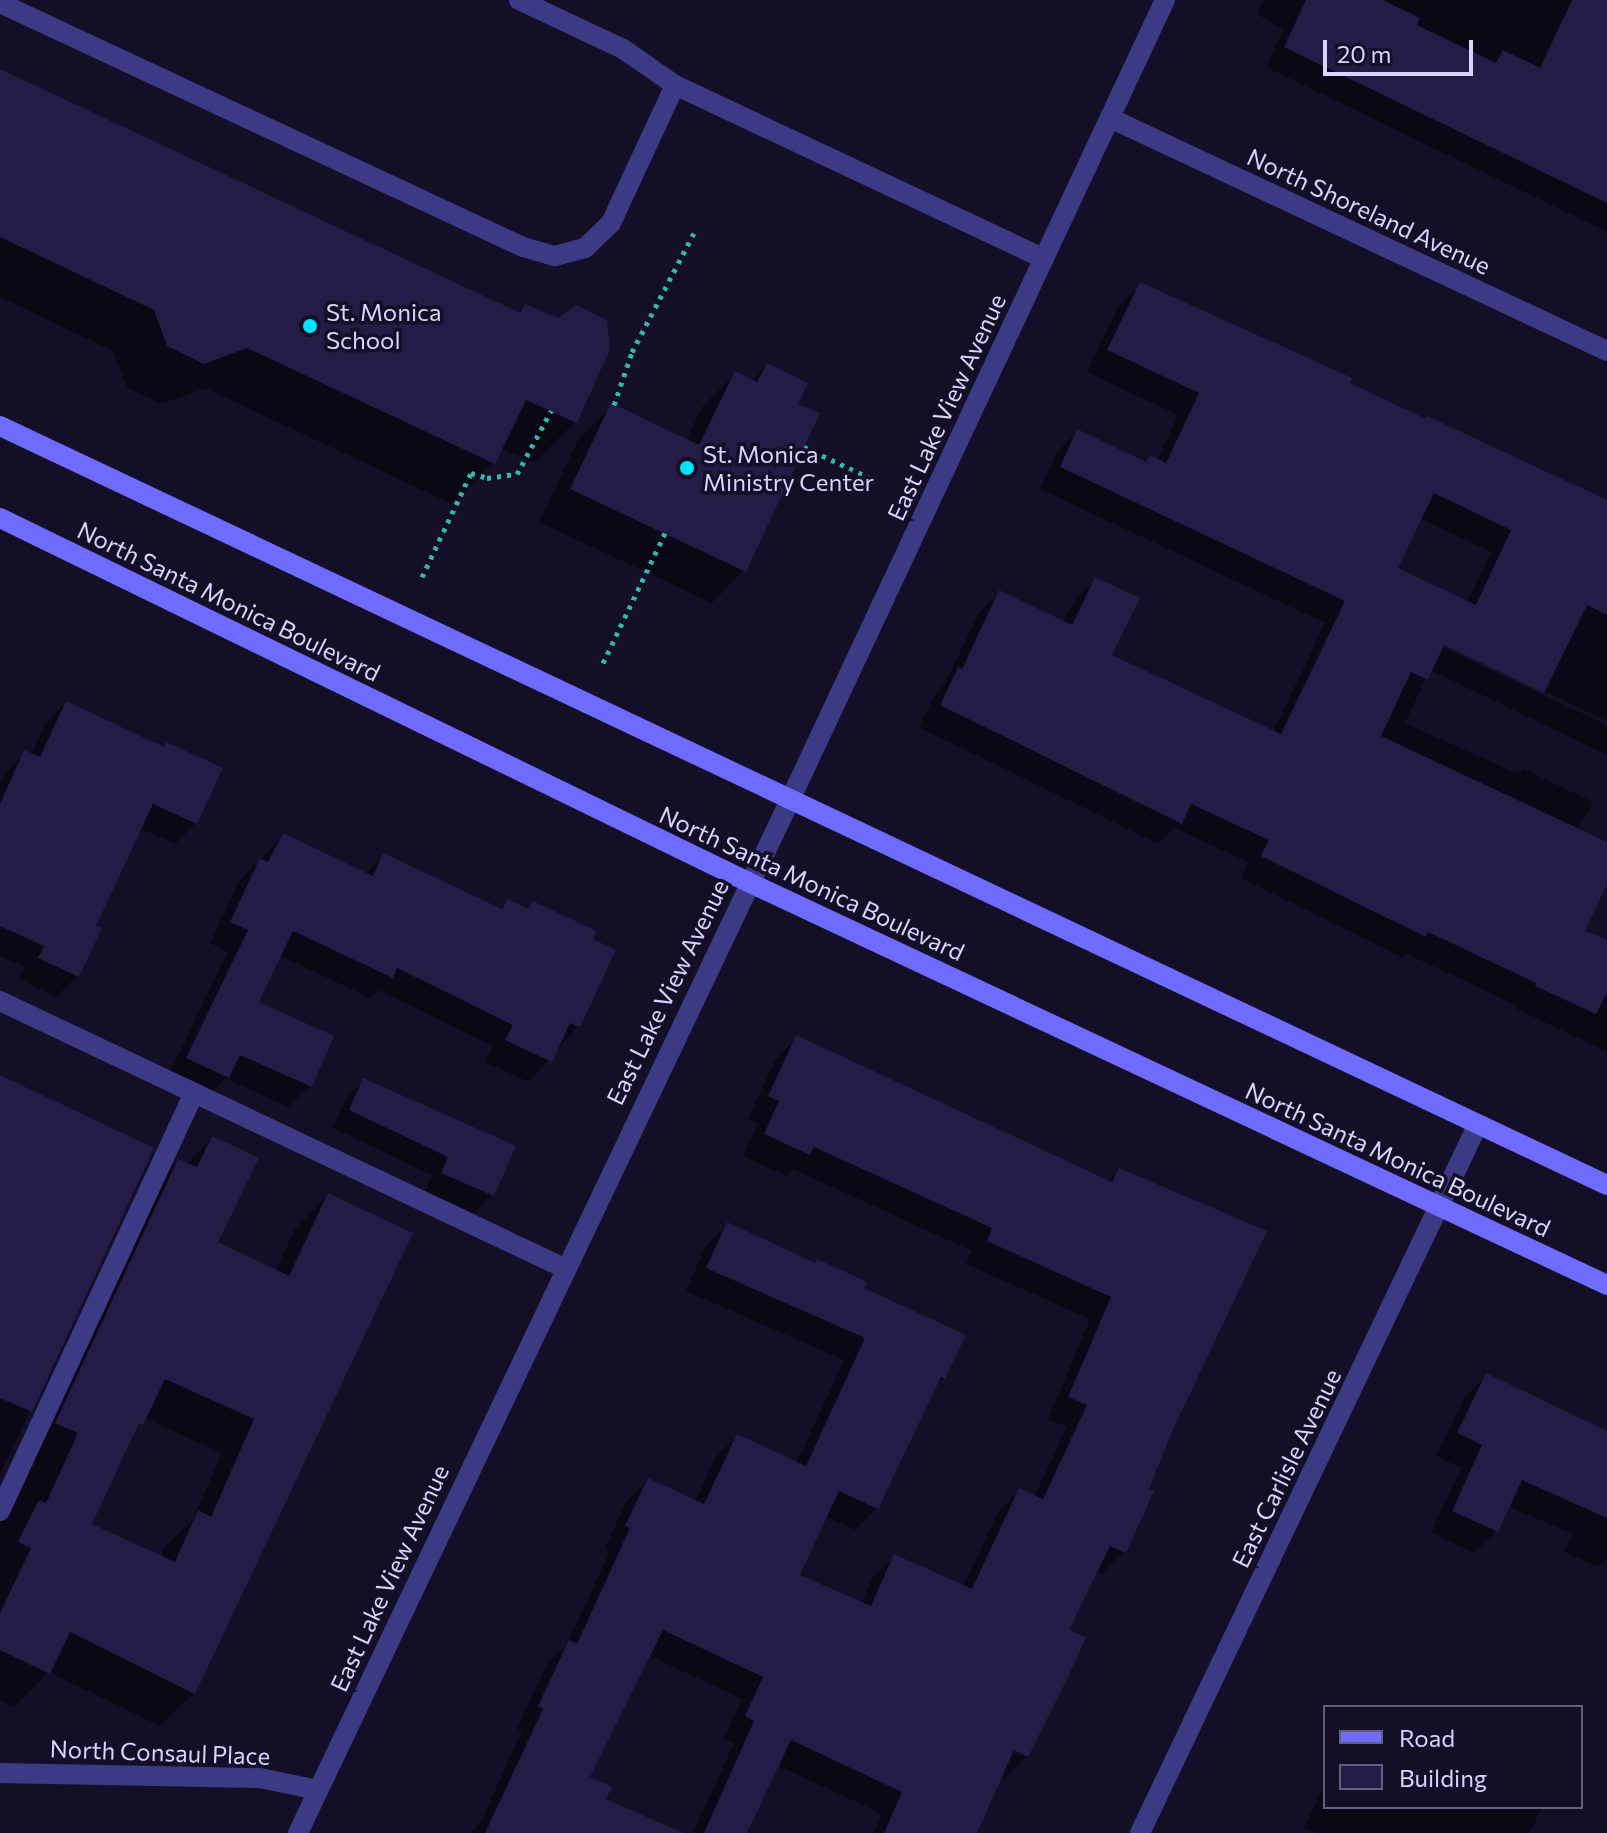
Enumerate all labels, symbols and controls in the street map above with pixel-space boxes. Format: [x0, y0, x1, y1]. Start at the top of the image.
scale bar [1327, 24, 1477, 74]
text: 20 m [1337, 39, 1391, 68]
street label: North Shoreland Avenue [1243, 142, 1495, 280]
street label: East Lake View Avenue [881, 289, 1011, 525]
place label: St. Monica School [326, 298, 442, 354]
marker: St. Monica School [301, 317, 319, 335]
place label: St. Monica Ministry Center [703, 440, 874, 496]
marker: St. Monica Ministry Center [678, 459, 696, 477]
street label: North Santa Monica Boulevard [73, 515, 385, 687]
street label: North Santa Monica Boulevard [655, 800, 969, 966]
street label: East Lake View Avenue [600, 875, 734, 1109]
street label: North Santa Monica Boulevard [1241, 1076, 1555, 1242]
street label: East Carlisle Avenue [1225, 1364, 1347, 1572]
street label: East Lake View Avenue [324, 1460, 454, 1696]
legend [1323, 1705, 1583, 1809]
text: Road [1399, 1723, 1455, 1752]
street label: North Consaul Place [49, 1734, 271, 1770]
text: Building [1399, 1763, 1487, 1792]

